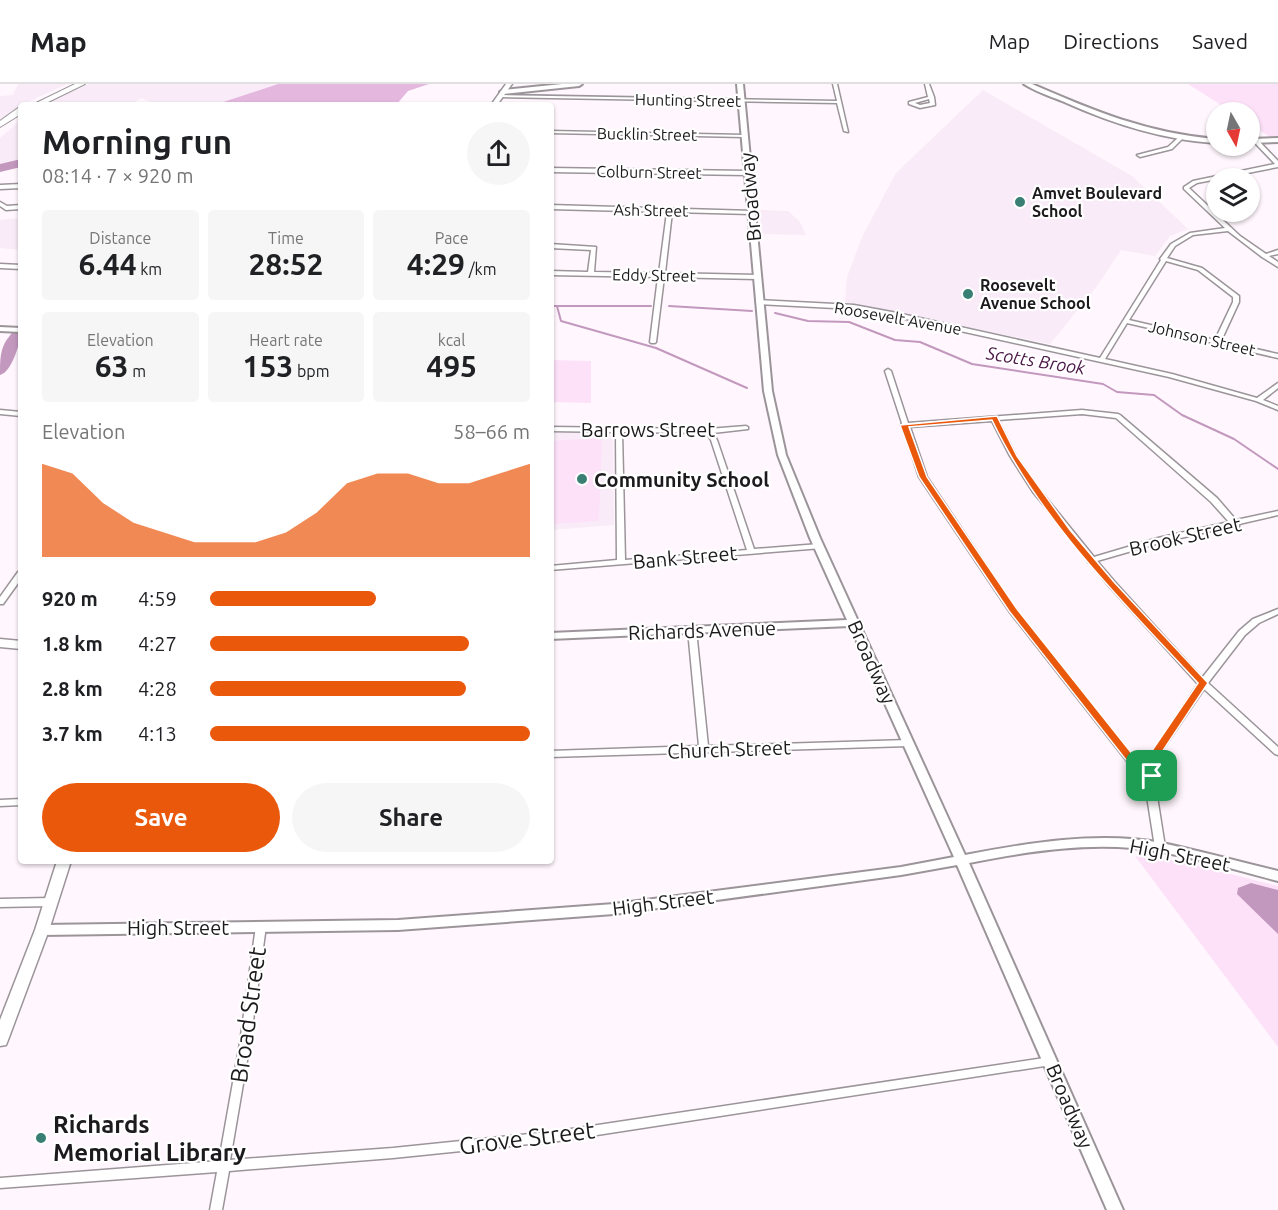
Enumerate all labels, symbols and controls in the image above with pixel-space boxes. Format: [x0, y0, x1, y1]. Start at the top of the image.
text: Map [30, 26, 87, 57]
text: Map [989, 29, 1030, 53]
text: Directions [1063, 29, 1159, 53]
text: Saved [1192, 29, 1248, 53]
street label: Hunting Street [635, 90, 742, 110]
north arrow [1206, 102, 1260, 156]
map controls [1206, 102, 1260, 222]
button: share [467, 122, 530, 185]
text: Morning run [42, 123, 232, 160]
street label: Bucklin Street [597, 124, 698, 144]
street label: Broadway [735, 151, 765, 243]
street label: Colburn Street [596, 162, 703, 182]
text: 08:14 · 7 × 920 m [42, 164, 194, 187]
button: layers [1206, 168, 1260, 222]
place label: Amvet Boulevard School [1032, 184, 1162, 220]
marker: Amvet Boulevard School [1013, 195, 1027, 209]
street label: Ash Street [613, 200, 689, 220]
text: Distance [89, 229, 151, 247]
text: Time [268, 229, 304, 247]
text: Pace [435, 229, 469, 247]
text: 6.44 [78, 247, 137, 281]
text: 28:52 [248, 247, 324, 281]
text: 4:29 [407, 247, 465, 281]
text: km [137, 260, 162, 278]
text: /km [465, 260, 496, 278]
street label: Eddy Street [612, 265, 697, 285]
place label: Roosevelt Avenue School [980, 276, 1091, 312]
marker: Roosevelt Avenue School [961, 287, 975, 301]
street label: Roosevelt Avenue [833, 298, 963, 338]
street label: Johnson Street [1147, 317, 1258, 359]
text: Elevation [87, 331, 154, 349]
text: Heart rate [249, 331, 323, 349]
text: kcal [438, 331, 465, 349]
water label: Scotts Brook [984, 342, 1088, 378]
text: 63 [95, 349, 129, 383]
text: 153 [243, 349, 293, 383]
text: 495 [426, 349, 477, 383]
text: m [129, 362, 146, 380]
text: bpm [293, 362, 329, 380]
street label: Barrows Street [581, 418, 715, 441]
text: Elevation [42, 420, 125, 443]
text: 58–66 m [453, 420, 530, 443]
place label: Community School [594, 468, 769, 491]
marker: Community School [575, 472, 589, 486]
street label: Brook Street [1127, 512, 1243, 560]
street label: Bank Street [632, 541, 738, 573]
text: 920 m [42, 587, 98, 610]
text: 4:59 [138, 587, 177, 610]
street label: Richards Avenue [628, 616, 776, 644]
street label: Broadway [843, 617, 901, 708]
text: 1.8 km [42, 632, 103, 655]
text: 4:27 [138, 632, 177, 655]
text: 2.8 km [42, 677, 103, 700]
text: 4:28 [138, 677, 177, 700]
text: 3.7 km [42, 722, 103, 745]
text: 4:13 [138, 722, 177, 745]
street label: Church Street [667, 735, 791, 763]
pin [1126, 750, 1177, 801]
icon: arrive [1135, 759, 1168, 792]
button: Save [42, 783, 280, 852]
button: Share [292, 783, 530, 852]
street label: High Street [1128, 834, 1232, 876]
street label: High Street [611, 884, 715, 920]
street label: High Street [127, 916, 229, 939]
street label: Broad Street [225, 945, 271, 1085]
street label: Broadway [1042, 1060, 1098, 1152]
place label: Richards Memorial Library [53, 1111, 246, 1166]
street label: Grove Street [458, 1116, 597, 1160]
marker: Richards Memorial Library [34, 1131, 48, 1145]

